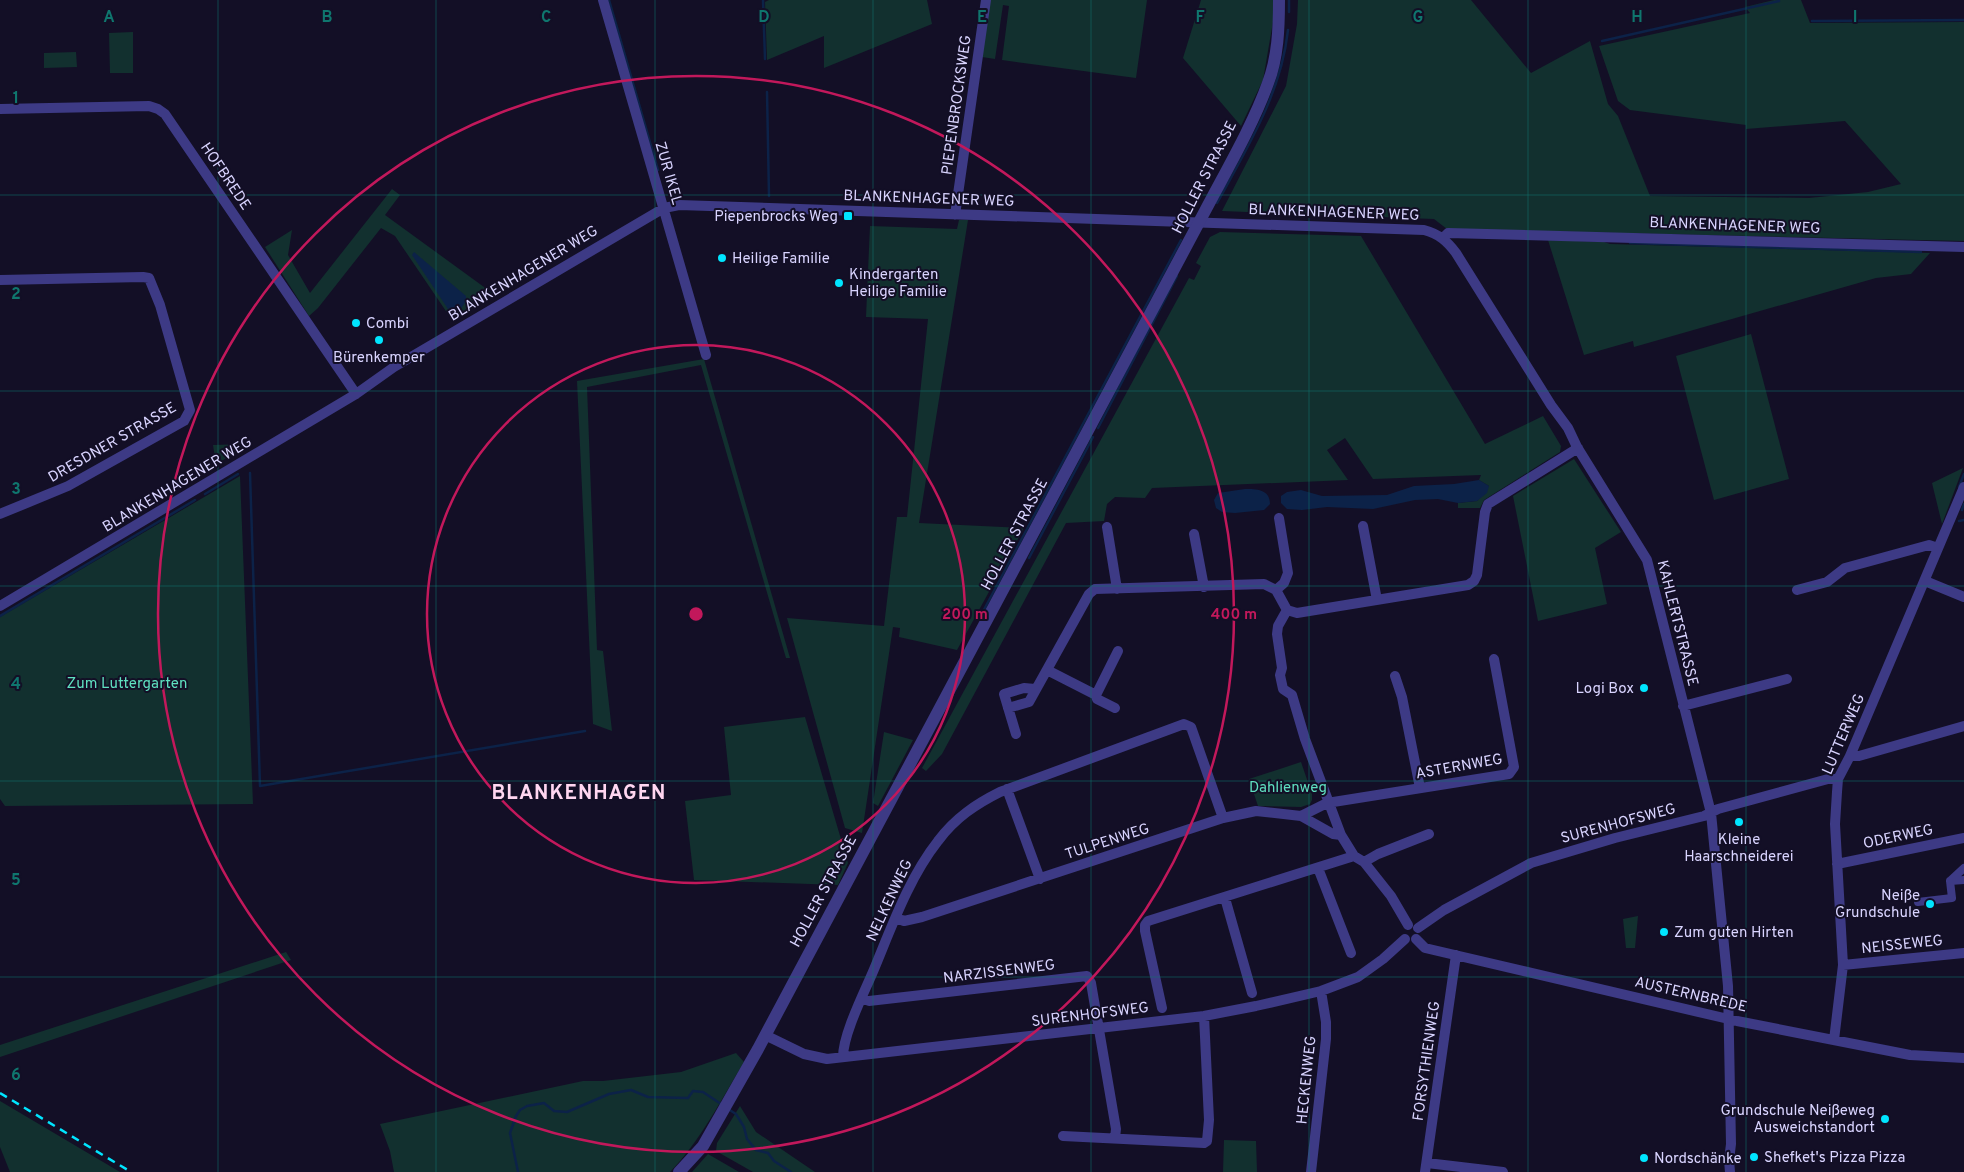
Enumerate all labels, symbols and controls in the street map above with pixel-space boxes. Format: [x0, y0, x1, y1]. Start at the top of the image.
text: A [103, 8, 115, 28]
text: B [321, 8, 333, 28]
text: C [541, 8, 551, 28]
text: D [758, 8, 770, 28]
text: E [977, 8, 987, 28]
text: F [1195, 8, 1205, 28]
text: G [1413, 8, 1423, 28]
text: H [1631, 8, 1643, 28]
text: I [1853, 8, 1857, 28]
street label: PIEPENBROCKSWEG [938, 34, 977, 176]
text: 1 [13, 89, 19, 109]
street label: HOLLER STRASSE [1169, 118, 1242, 237]
street label: HOFBREDE [195, 139, 254, 214]
street label: ZUR IKEL [649, 140, 686, 207]
street label: BLANKENHAGENER WEG [843, 187, 1015, 212]
street label: BLANKENHAGENER WEG [1248, 201, 1420, 226]
place label: Piepenbrocks Weg [714, 208, 838, 227]
marker: Piepenbrocks Weg [842, 210, 854, 222]
street label: BLANKENHAGENER WEG [1649, 214, 1821, 239]
street label: BLANKENHAGENER WEG [446, 222, 602, 326]
place label: Heilige Familie [732, 250, 830, 269]
marker: Heilige Familie [716, 252, 728, 264]
place label: Kindergarten Heilige Familie [849, 266, 947, 302]
marker: Kindergarten Heilige Familie [833, 277, 845, 289]
text: 2 [11, 285, 21, 305]
place label: Combi [366, 315, 409, 334]
marker: Combi [350, 317, 362, 329]
marker: Bürenkemper [373, 334, 385, 346]
place label: Bürenkemper [333, 349, 425, 368]
street label: DRESDNER STRASSE [45, 399, 180, 488]
street label: BLANKENHAGENER WEG [100, 433, 256, 537]
street label: HOLLER STRASSE [978, 475, 1053, 594]
text: 3 [11, 480, 21, 500]
street label: KAHLERTSTRASSE [1652, 558, 1701, 689]
centre of rings [687, 605, 705, 623]
text: 200 m [942, 606, 988, 625]
text: 400 m [1211, 606, 1257, 625]
text: 4 [11, 675, 21, 695]
park label: Zum Luttergarten [67, 675, 187, 694]
place label: Logi Box [1575, 680, 1634, 699]
marker: Logi Box [1638, 682, 1650, 694]
street label: LUTTERWEG [1819, 691, 1870, 778]
street label: ASTERNWEG [1414, 750, 1504, 784]
park label: Dahlienweg [1249, 779, 1327, 798]
district label: BLANKENHAGEN [492, 781, 666, 807]
street label: SURENHOFSWEG [1559, 800, 1678, 849]
marker: Kleine Haarschneiderei [1733, 816, 1745, 828]
street label: TULPENWEG [1063, 820, 1152, 865]
street label: ODERWEG [1862, 821, 1935, 854]
place label: Kleine Haarschneiderei [1684, 831, 1794, 867]
street label: HOLLER STRASSE [787, 832, 862, 951]
street label: NELKENWEG [863, 857, 918, 945]
text: 5 [11, 871, 21, 891]
place label: Neiße Grundschule [1835, 887, 1920, 923]
marker: Neiße Grundschule [1924, 898, 1936, 910]
place label: Zum guten Hirten [1674, 924, 1794, 943]
marker: Zum guten Hirten [1658, 926, 1670, 938]
street label: NEISSEWEG [1860, 932, 1944, 959]
street label: NARZISSENWEG [942, 956, 1056, 989]
street label: AUSTERNBREDE [1633, 973, 1749, 1018]
street label: SURENHOFSWEG [1030, 999, 1150, 1032]
street label: FORSYTHIENWEG [1410, 1000, 1445, 1122]
street label: HECKENWEG [1293, 1035, 1322, 1125]
text: 6 [11, 1066, 21, 1086]
place label: Grundschule Neißeweg Ausweichstandort [1720, 1102, 1875, 1138]
marker: Grundschule Neißeweg Ausweichstandort [1879, 1113, 1891, 1125]
place label: Shefket's Pizza Pizza [1764, 1149, 1905, 1168]
place label: Nordschänke [1654, 1150, 1742, 1169]
marker: Shefket's Pizza Pizza [1748, 1151, 1760, 1163]
marker: Nordschänke [1638, 1152, 1650, 1164]

